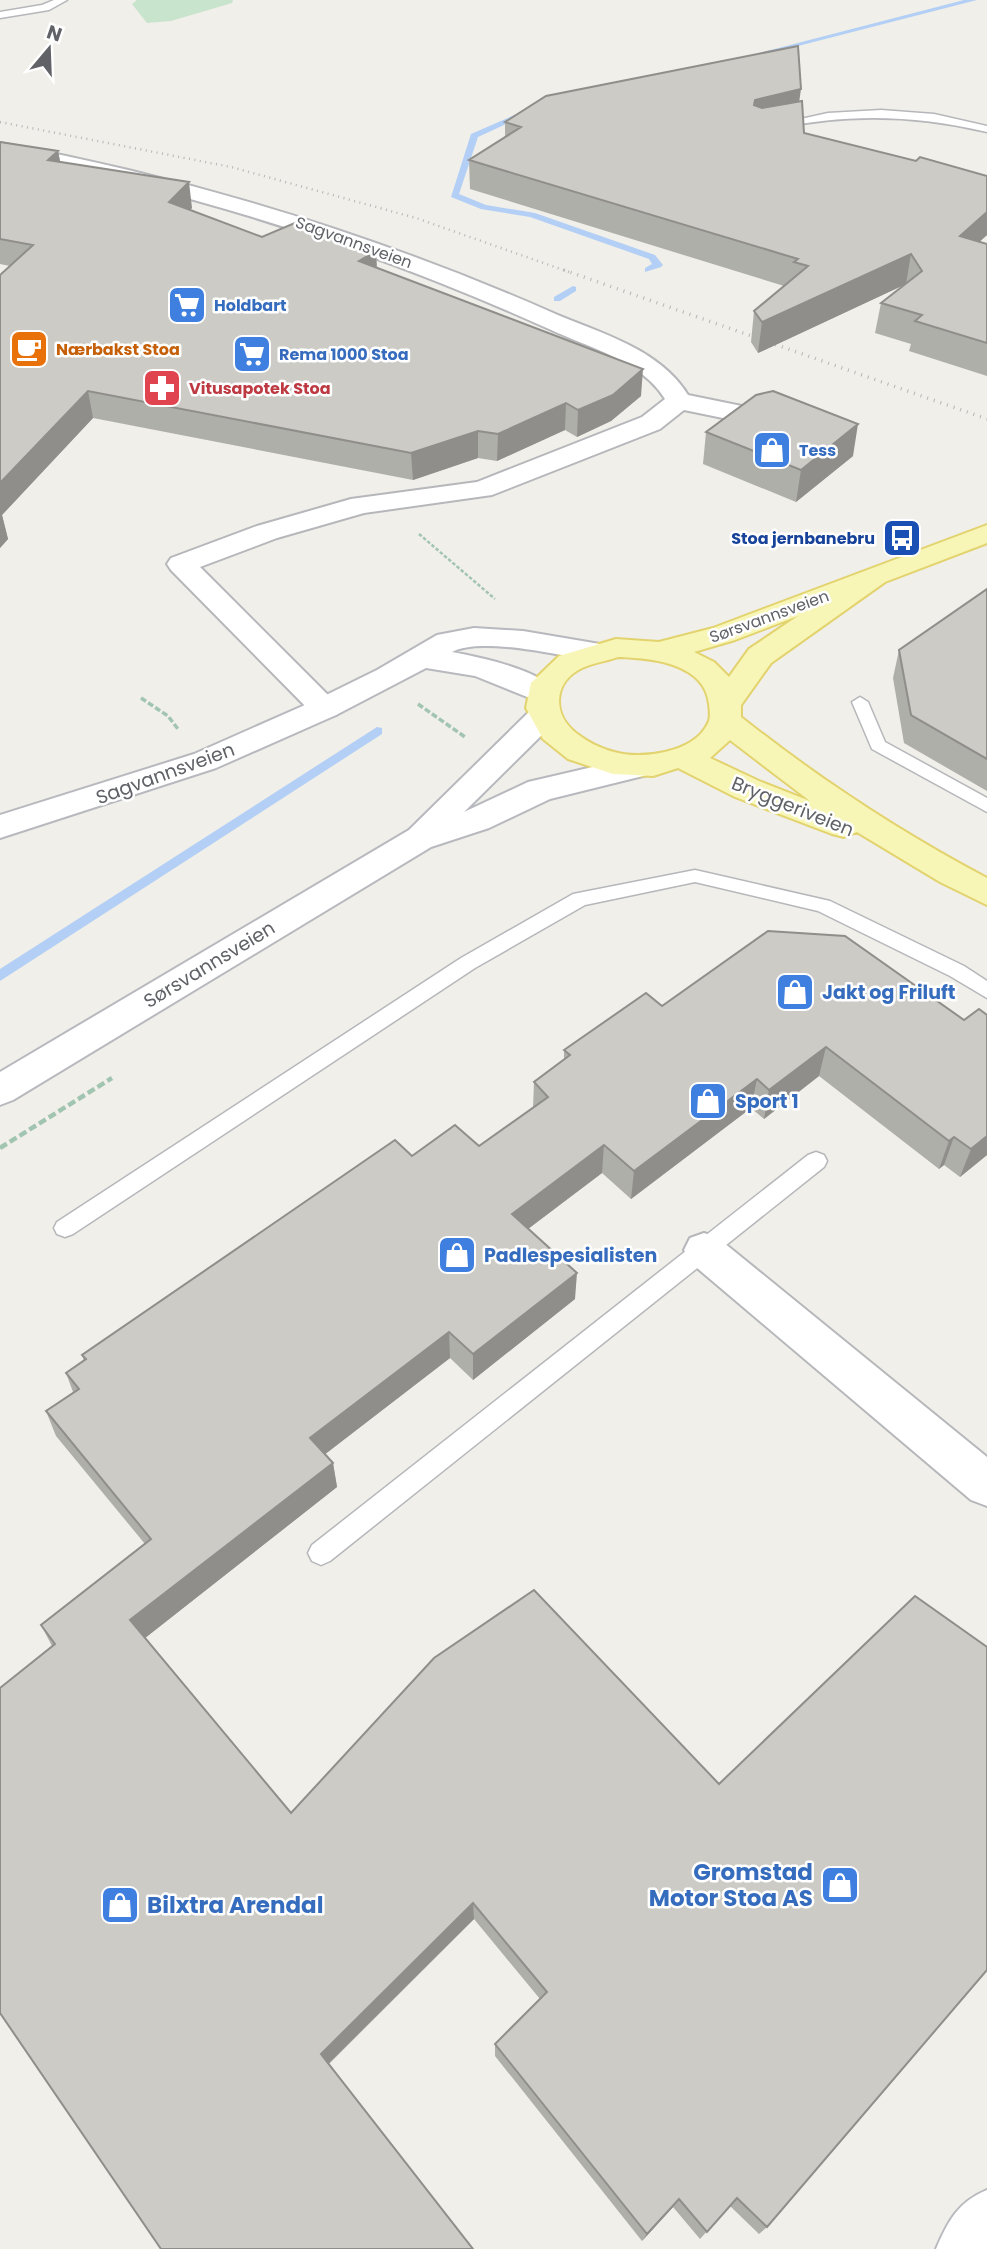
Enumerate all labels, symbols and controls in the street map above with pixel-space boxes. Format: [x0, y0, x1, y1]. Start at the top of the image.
north arrow [14, 14, 84, 84]
text: N [43, 18, 66, 48]
street label: Sagvannsveien [292, 211, 415, 274]
supermarket icon: Holdbart [166, 284, 208, 326]
place label: Holdbart [214, 294, 287, 317]
cafe icon: Nærbakst Stoa [8, 328, 50, 370]
supermarket icon: Rema 1000 Stoa [231, 333, 273, 375]
place label: Nærbakst Stoa [56, 338, 180, 361]
place label: Rema 1000 Stoa [279, 343, 409, 366]
pharmacy icon: Vitusapotek Stoa [141, 367, 183, 409]
place label: Vitusapotek Stoa [189, 377, 331, 400]
shop icon: Tess [751, 429, 793, 471]
place label: Tess [799, 439, 836, 462]
bus stop icon: Stoa jernbanebru [881, 517, 923, 559]
place label: Stoa jernbanebru [731, 527, 875, 550]
street label: Sørsvannsveien [706, 584, 832, 649]
street label: Sagvannsveien [92, 736, 238, 811]
street label: Bryggeriveien [728, 770, 858, 843]
street label: Sørsvannsveien [138, 914, 280, 1014]
shop icon: Jakt og Friluft [774, 971, 816, 1013]
place label: Jakt og Friluft [822, 979, 956, 1006]
shop icon: Sport 1 [687, 1080, 729, 1122]
place label: Sport 1 [735, 1088, 799, 1115]
shop icon: Padlespesialisten [436, 1234, 478, 1276]
place label: Padlespesialisten [484, 1242, 657, 1269]
place label: Gromstad Motor Stoa AS [649, 1856, 813, 1914]
shop icon: Gromstad Motor Stoa AS [819, 1864, 861, 1906]
shop icon: Bilxtra Arendal [99, 1884, 141, 1926]
place label: Bilxtra Arendal [147, 1889, 323, 1921]

